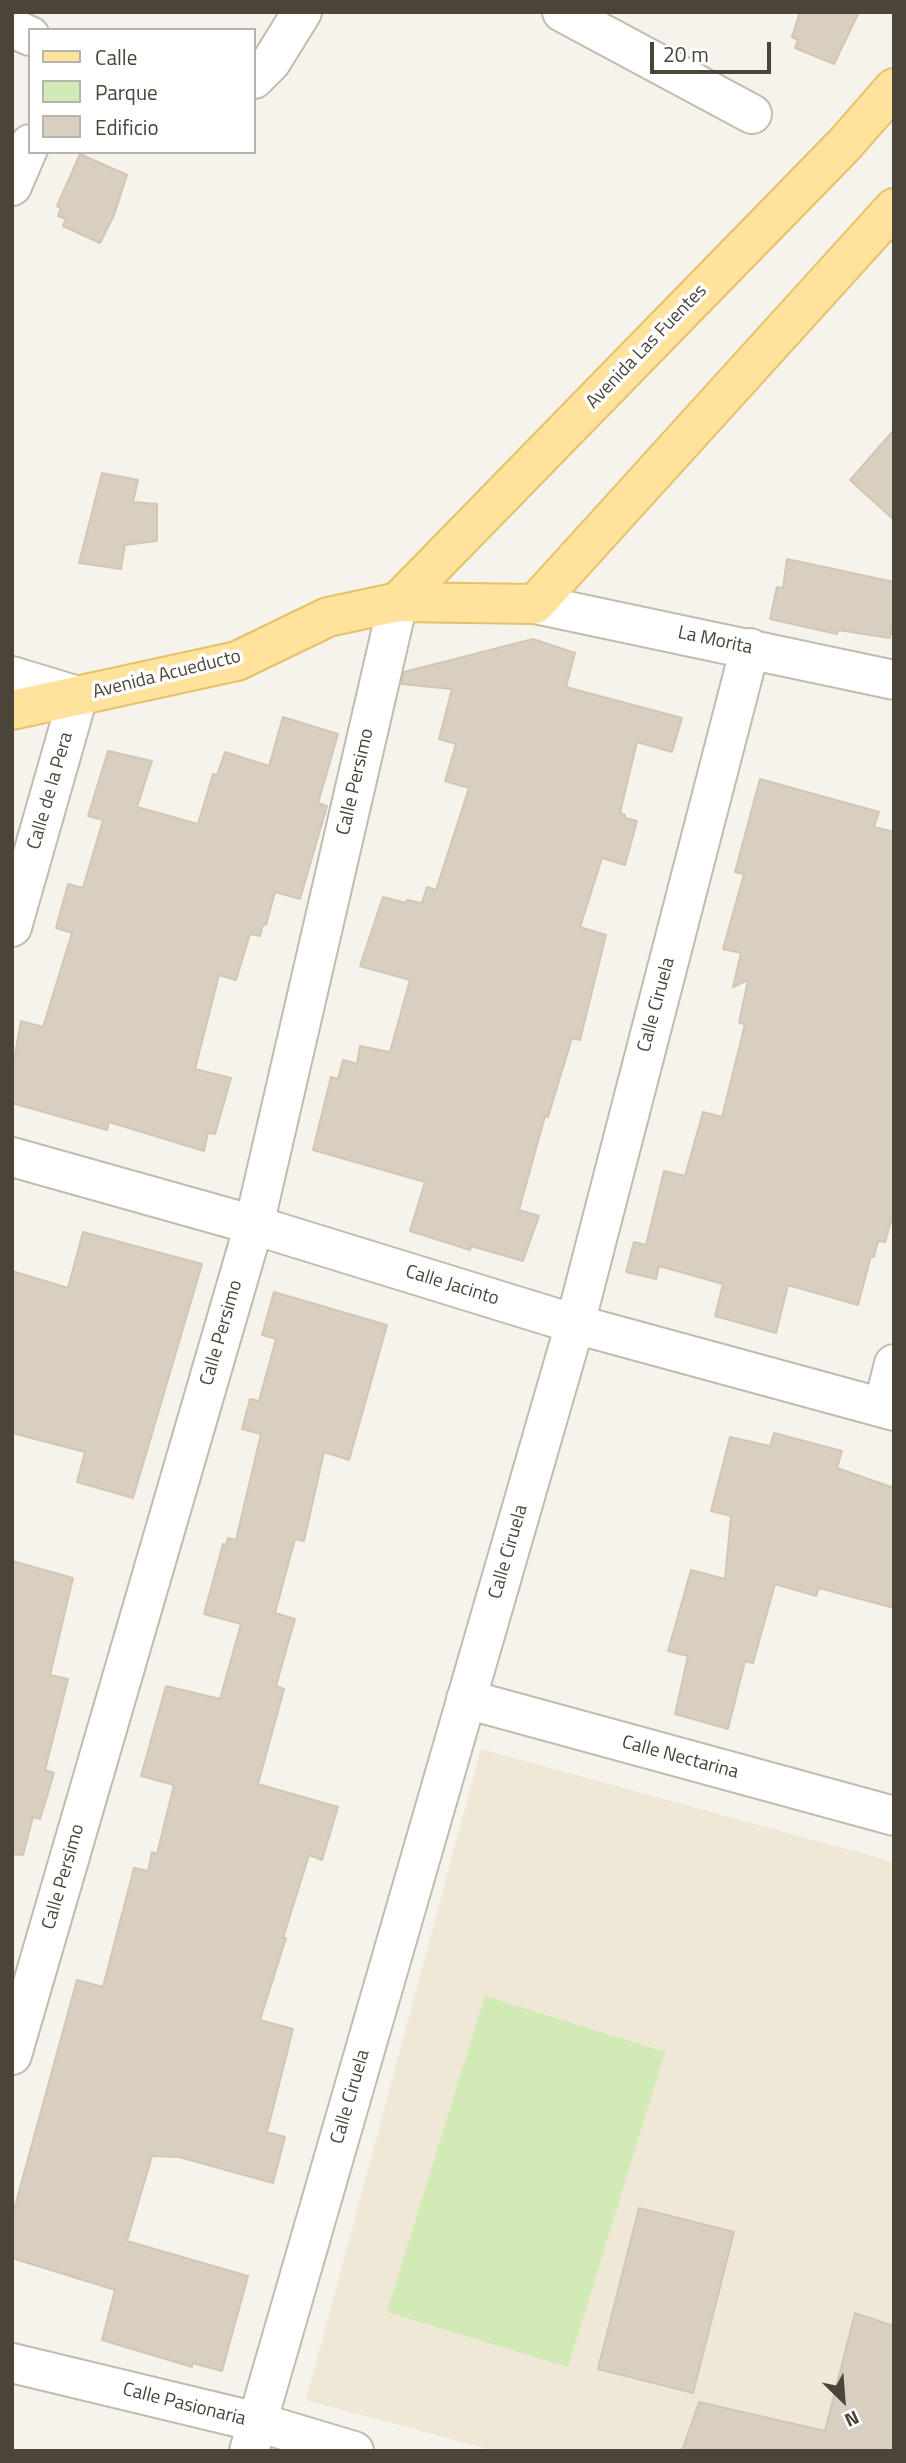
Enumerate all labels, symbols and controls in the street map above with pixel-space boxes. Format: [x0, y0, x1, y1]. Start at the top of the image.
legend [28, 28, 256, 154]
scale bar [654, 28, 775, 72]
text: 20 m [663, 38, 709, 70]
text: Calle [95, 41, 137, 73]
text: Parque [95, 76, 158, 108]
text: Edificio [95, 111, 159, 143]
street label: Avenida Las Fuentes [582, 280, 712, 414]
street label: La Morita [676, 622, 754, 660]
street label: Avenida Acueducto [91, 646, 243, 704]
street label: Calle Persimo [333, 726, 379, 838]
street label: Calle de la Pera [23, 730, 79, 852]
street label: Calle Ciruela [633, 955, 681, 1055]
street label: Calle Jacinto [402, 1261, 502, 1311]
street label: Calle Persimo [196, 1278, 248, 1388]
street label: Calle Ciruela [485, 1502, 533, 1602]
street label: Calle Nectarina [619, 1732, 741, 1784]
street label: Calle Persimo [38, 1822, 90, 1932]
street label: Calle Ciruela [327, 2047, 375, 2147]
north arrow [808, 2365, 878, 2435]
street label: Calle Pasionaria [120, 2379, 248, 2431]
text: N [840, 2404, 864, 2435]

